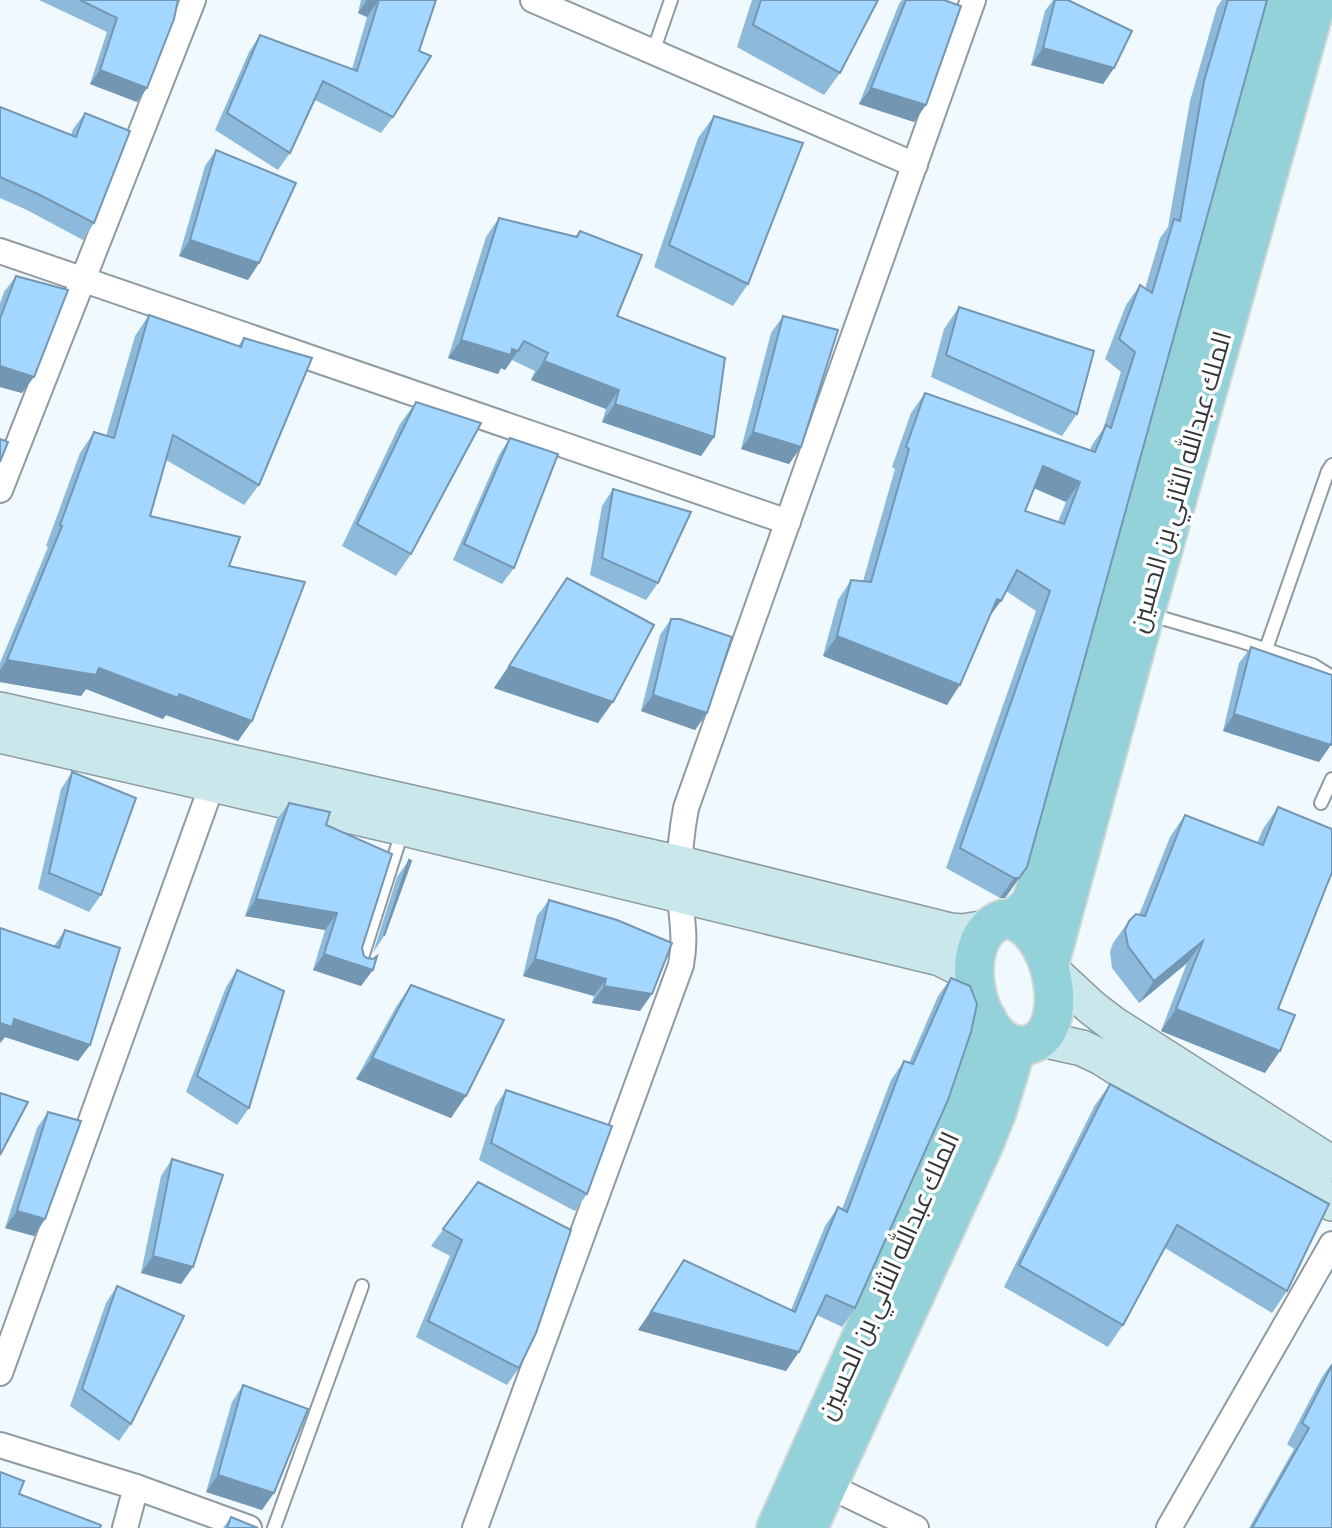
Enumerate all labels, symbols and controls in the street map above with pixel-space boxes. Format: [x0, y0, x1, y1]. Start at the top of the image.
street label: الملك عبدالله الثاني بن الحسين [1121, 327, 1243, 637]
street label: الملك عبدالله الثاني بن الحسين [809, 1126, 971, 1427]

